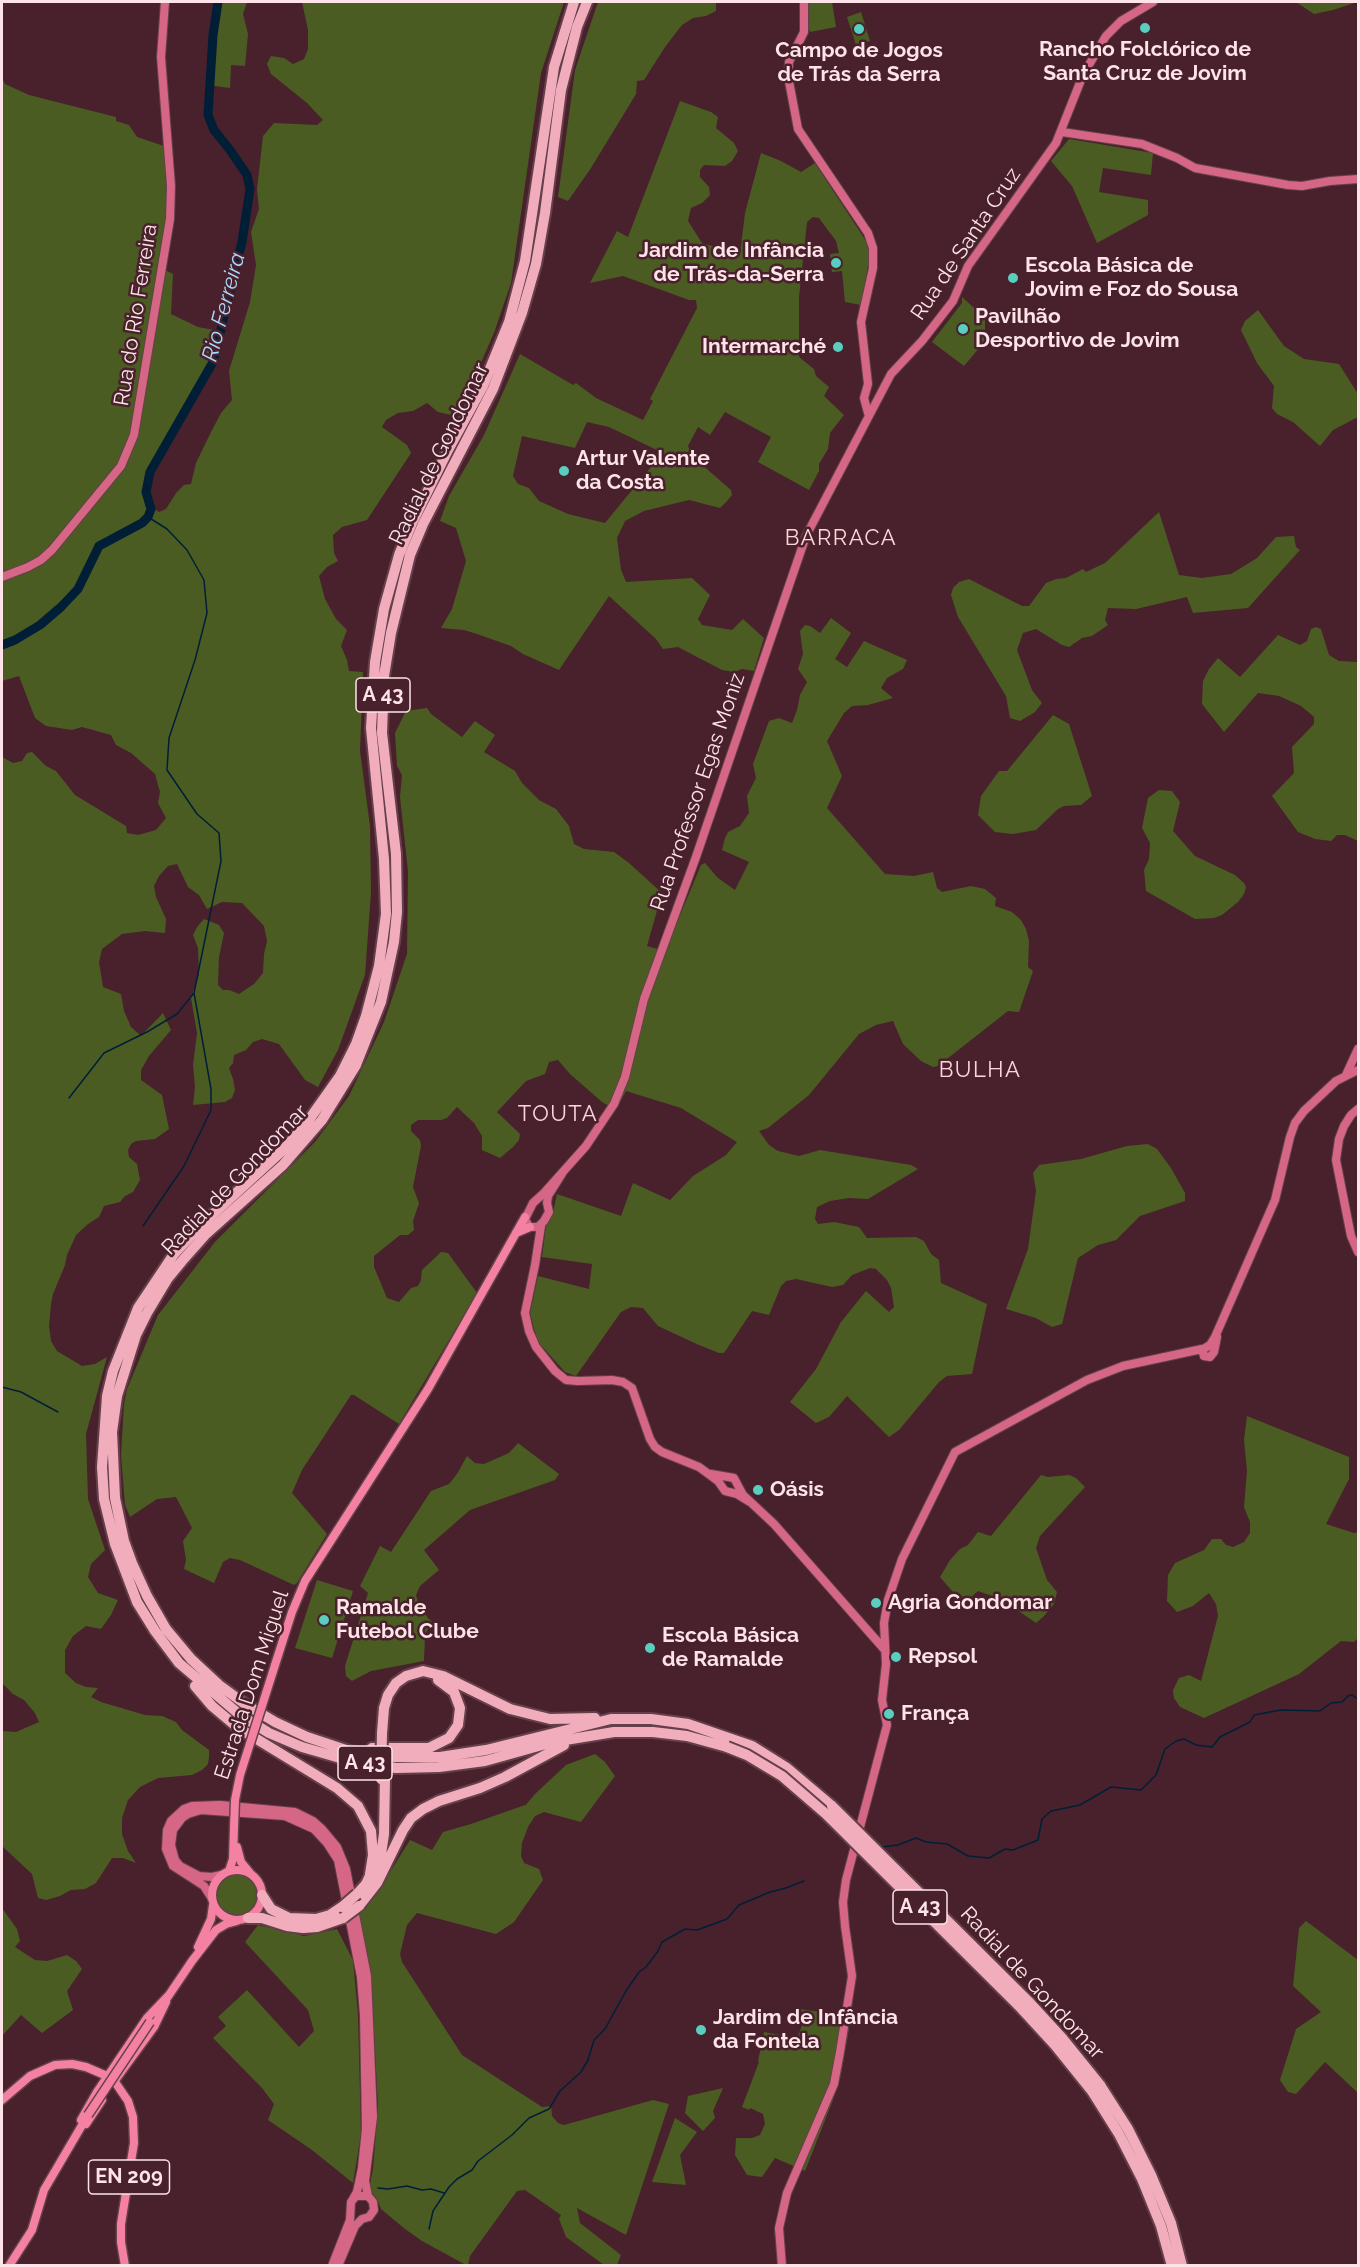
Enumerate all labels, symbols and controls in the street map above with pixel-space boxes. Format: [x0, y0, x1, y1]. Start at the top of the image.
marker: Rancho Folclórico de Santa Cruz de Jovim [1138, 21, 1152, 35]
marker: Campo de Jogos de Trás da Serra [852, 22, 866, 36]
place label: Rancho Folclórico de Santa Cruz de Jovim [1039, 37, 1251, 87]
place label: Campo de Jogos de Trás da Serra [775, 38, 943, 88]
street label: Rua de Santa Cruz [906, 163, 1026, 325]
street label: Rua do Rio Ferreira [109, 222, 163, 408]
place label: Jardim de Infância de Trás-da-Serra [639, 238, 824, 288]
water label: Rio Ferreira [197, 250, 251, 364]
place label: Escola Básica de Jovim e Foz do Sousa [1025, 253, 1238, 303]
marker: Jardim de Infância de Trás-da-Serra [829, 256, 843, 270]
marker: Escola Básica de Jovim e Foz do Sousa [1006, 271, 1020, 285]
place label: Pavilhão Desportivo de Jovim [975, 304, 1180, 354]
marker: Pavilhão Desportivo de Jovim [956, 322, 970, 336]
place label: Intermarché [702, 334, 826, 360]
marker: Intermarché [831, 340, 845, 354]
street label: Radial de Gondomar [384, 359, 494, 549]
place label: Artur Valente da Costa [576, 446, 710, 496]
marker: Artur Valente da Costa [557, 464, 571, 478]
district label: BARRACA [785, 525, 897, 551]
street label: Rua Professor Egas Moniz [645, 670, 751, 914]
road number: A 43 [356, 678, 410, 712]
district label: BULHA [939, 1057, 1021, 1083]
street label: Radial de Gondomar [157, 1100, 313, 1260]
district label: TOUTA [518, 1101, 598, 1127]
place label: Oásis [770, 1477, 824, 1503]
marker: Oásis [751, 1483, 765, 1497]
street label: Estrada Dom Miguel [210, 1587, 294, 1783]
place label: Agria Gondomar [888, 1590, 1052, 1616]
place label: Ramalde Futebol Clube [336, 1595, 479, 1645]
marker: Agria Gondomar [869, 1596, 883, 1610]
marker: Ramalde Futebol Clube [317, 1613, 331, 1627]
place label: Escola Básica de Ramalde [662, 1623, 799, 1673]
marker: Escola Básica de Ramalde [643, 1641, 657, 1655]
place label: Repsol [908, 1644, 977, 1670]
marker: Repsol [889, 1650, 903, 1664]
place label: França [901, 1701, 969, 1727]
marker: França [882, 1707, 896, 1721]
road number: A 43 [338, 1746, 392, 1780]
road number: A 43 [893, 1890, 947, 1924]
street label: Radial de Gondomar [955, 1902, 1109, 2064]
place label: Jardim de Infância da Fontela [713, 2005, 898, 2055]
marker: Jardim de Infância da Fontela [694, 2023, 708, 2037]
road number: EN 209 [88, 2160, 170, 2194]

